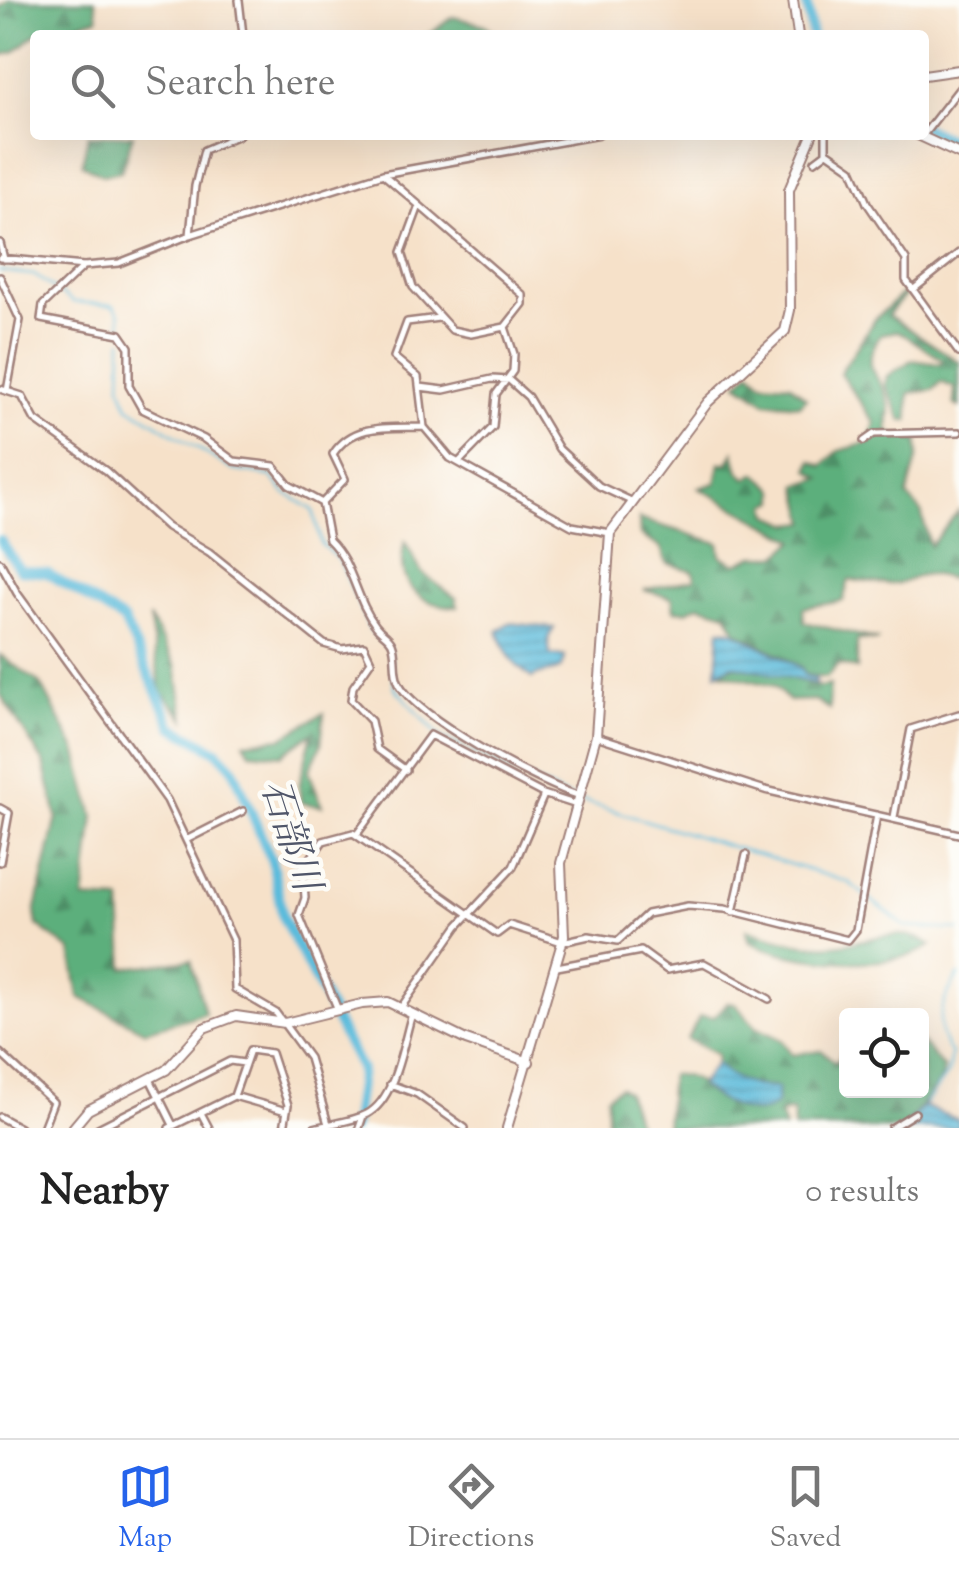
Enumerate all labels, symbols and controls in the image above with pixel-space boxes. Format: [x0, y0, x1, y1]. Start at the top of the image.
search box [30, 30, 929, 140]
icon: search [65, 58, 120, 113]
text: Search here [145, 58, 336, 112]
water label: 石部川 [245, 773, 333, 902]
map controls [839, 1008, 929, 1098]
button: locate [839, 1008, 929, 1098]
text: Nearby [40, 1163, 169, 1223]
text: 0 results [805, 1170, 919, 1216]
tab: Map [118, 1459, 173, 1559]
tab: Directions [408, 1459, 534, 1559]
tab: Saved [769, 1459, 841, 1559]

